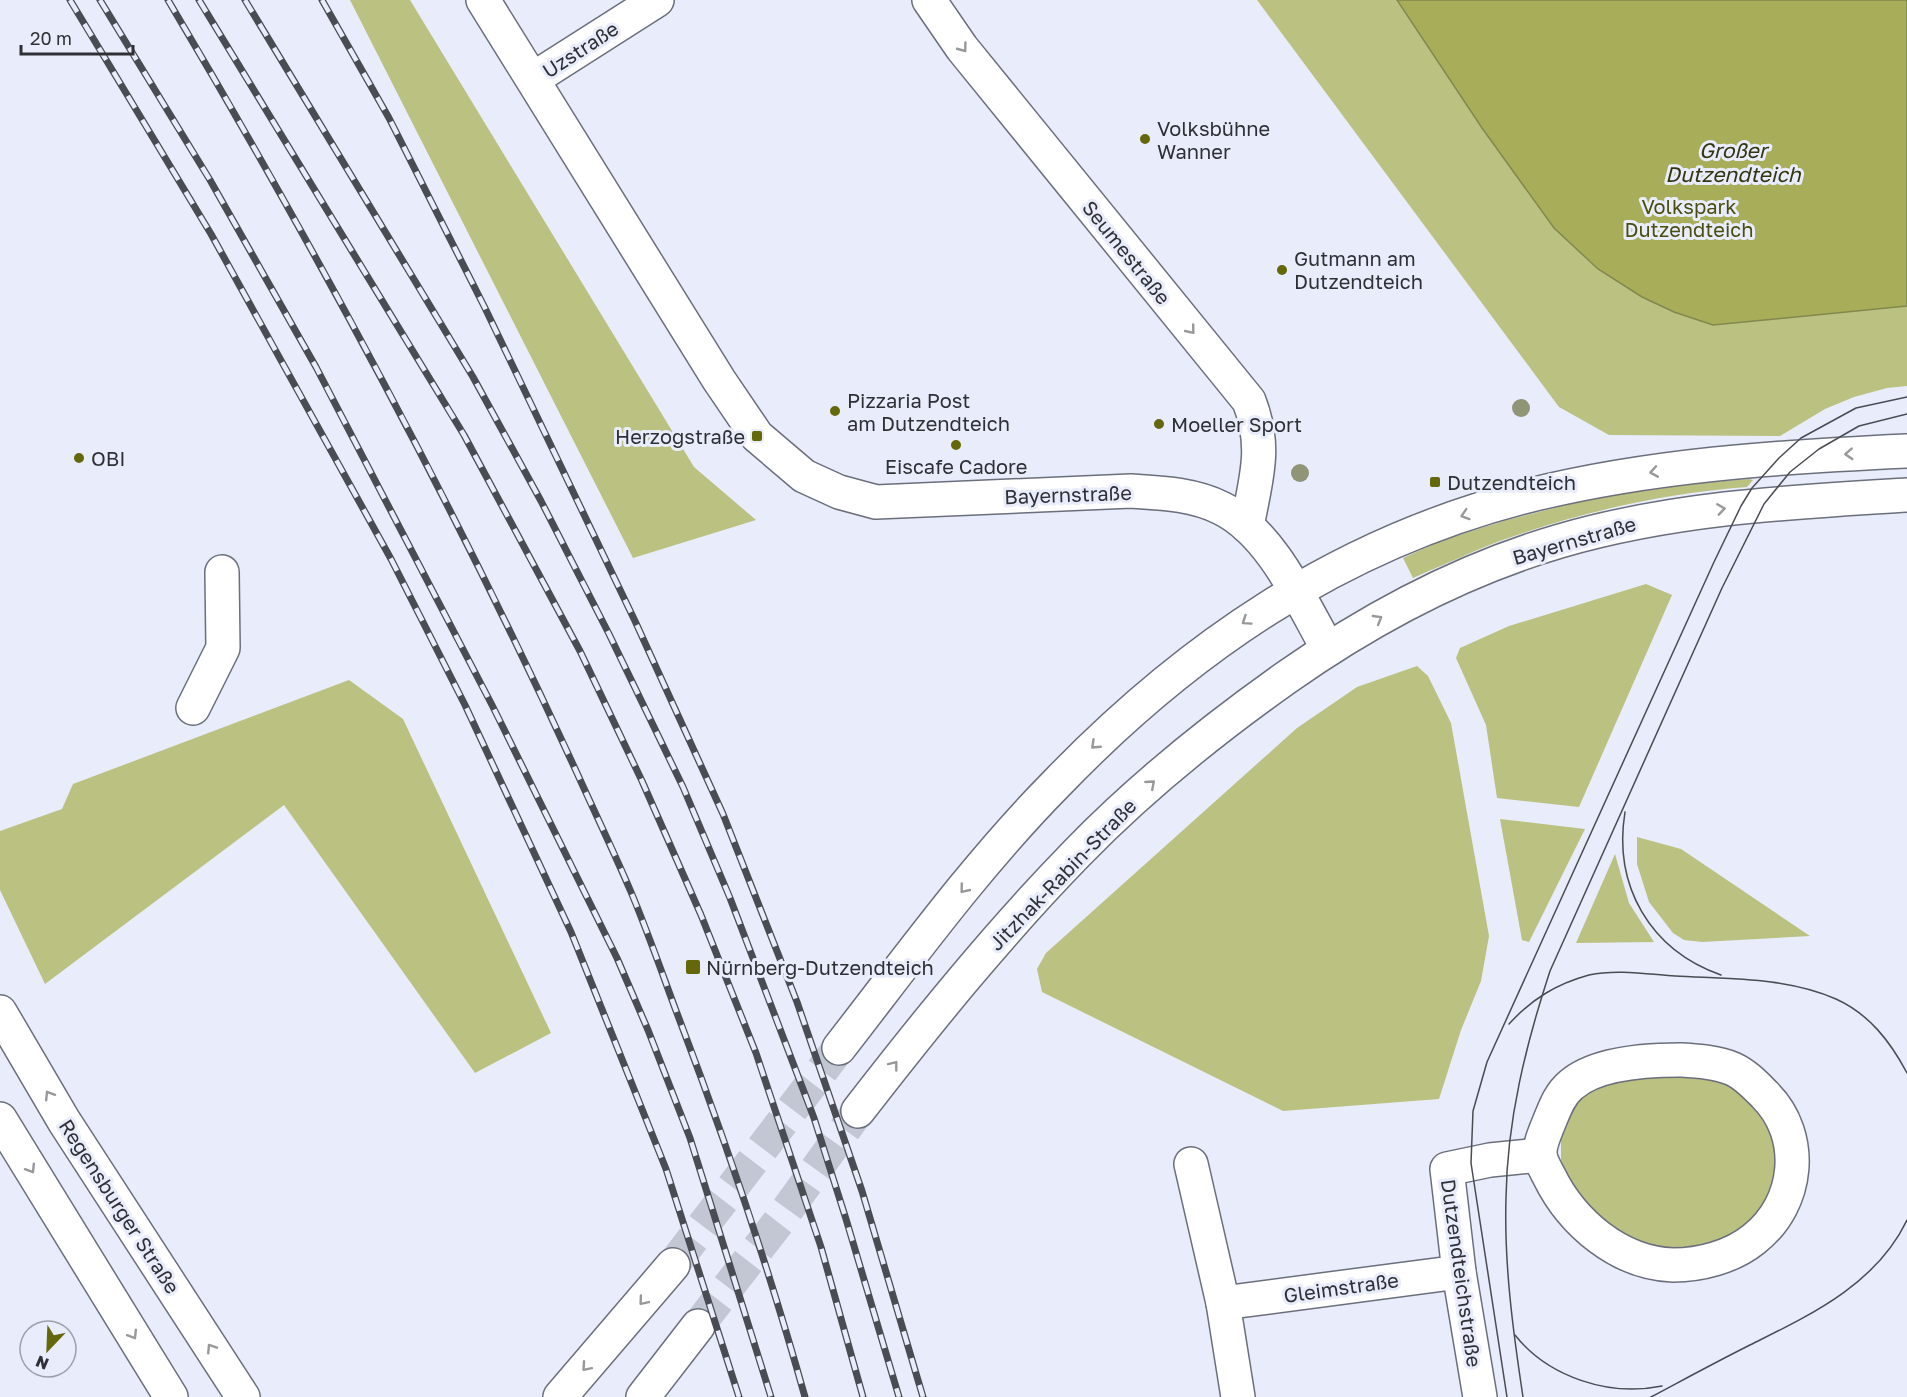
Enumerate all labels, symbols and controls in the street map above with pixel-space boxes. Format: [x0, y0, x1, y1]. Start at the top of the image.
street label: Uzstraße [538, 16, 622, 82]
scale bar [21, 18, 134, 56]
text: 20 m [30, 27, 72, 49]
one-way arrow [955, 42, 966, 53]
place label: Volksbühne Wanner [1157, 116, 1270, 163]
marker: Volksbühne Wanner [1138, 132, 1152, 146]
water label: Großer Dutzendteich [1665, 137, 1802, 187]
park label: Volkspark Dutzendteich [1624, 194, 1754, 241]
street label: Seumestraße [1078, 195, 1176, 309]
place label: Gutmann am Dutzendteich [1294, 246, 1423, 293]
marker: Gutmann am Dutzendteich [1275, 263, 1289, 277]
one-way arrow [1184, 323, 1195, 334]
place label: Pizzaria Post am Dutzendteich [847, 388, 1010, 435]
marker: Pizzaria Post am Dutzendteich [828, 404, 842, 418]
place label: Moeller Sport [1171, 412, 1302, 436]
marker: Moeller Sport [1152, 417, 1166, 431]
place label: Herzogstraße [615, 424, 745, 448]
marker: Herzogstraße [750, 429, 764, 443]
marker: Eiscafe Cadore [949, 438, 963, 452]
place label: OBI [91, 446, 125, 470]
one-way arrow [1844, 447, 1853, 460]
marker: OBI [72, 451, 86, 465]
place label: Eiscafe Cadore [885, 454, 1027, 478]
one-way arrow [1650, 465, 1659, 477]
place label: Dutzendteich [1447, 470, 1576, 494]
marker: Dutzendteich [1428, 475, 1442, 489]
street label: Bayernstraße [1004, 480, 1132, 508]
one-way arrow [1716, 503, 1726, 515]
one-way arrow [1460, 508, 1471, 521]
street label: Bayernstraße [1509, 511, 1639, 569]
one-way arrow [1241, 614, 1252, 625]
one-way arrow [1372, 614, 1382, 626]
one-way arrow [1091, 737, 1102, 748]
one-way arrow [1144, 780, 1155, 791]
street label: Jitzhak-Rabin-Straße [983, 793, 1141, 955]
one-way arrow [960, 882, 971, 893]
place label: Nürnberg-Dutzendteich [706, 955, 934, 979]
marker: Nürnberg-Dutzendteich [684, 958, 702, 976]
one-way arrow [887, 1061, 898, 1072]
one-way arrow [44, 1091, 56, 1101]
street label: Regensburger Straße [55, 1114, 185, 1298]
one-way arrow [23, 1163, 35, 1173]
street label: Dutzendteichstraße [1437, 1177, 1487, 1369]
street label: Gleimstraße [1282, 1267, 1400, 1307]
one-way arrow [639, 1294, 650, 1305]
north arrow [18, 1319, 78, 1379]
one-way arrow [125, 1329, 137, 1339]
one-way arrow [207, 1344, 218, 1355]
text: N [33, 1351, 52, 1374]
one-way arrow [583, 1360, 594, 1371]

